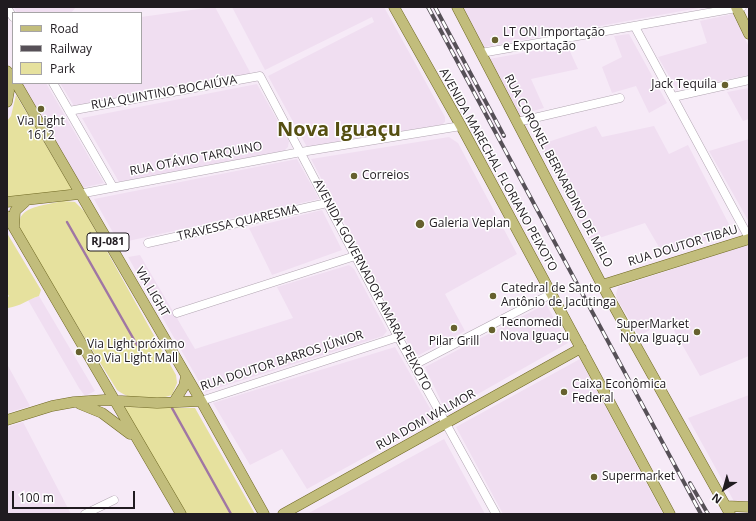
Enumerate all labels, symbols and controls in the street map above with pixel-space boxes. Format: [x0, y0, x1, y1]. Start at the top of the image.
legend [12, 12, 142, 84]
text: Road [50, 20, 79, 37]
place label: LT ON Importação e Exportação [503, 26, 605, 54]
marker: LT ON Importação e Exportação [490, 35, 500, 45]
text: Railway [50, 40, 92, 57]
text: Park [50, 60, 75, 77]
street label: AVENIDA MARECHAL FLORIANO PEIXOTO [436, 66, 560, 274]
street label: RUA CORONEL BERNARDINO DE MELO [501, 72, 615, 270]
street label: RUA QUINTINO BOCAIÚVA [90, 73, 238, 113]
place label: Jack Tequila [651, 78, 717, 92]
marker: Jack Tequila [720, 80, 730, 90]
marker: Via Light 1612 [36, 104, 46, 114]
place label: Via Light 1612 [17, 115, 65, 143]
district label: Nova Iguaçu [277, 118, 401, 142]
street label: RUA OTÁVIO TARQUINO [128, 139, 264, 179]
place label: Correios [362, 169, 409, 183]
marker: Correios [349, 171, 359, 181]
street label: AVENIDA GOVERNADOR AMARAL PEIXOTO [310, 177, 434, 393]
street label: TRAVESSA QUARESMA [176, 202, 300, 244]
place label: Galeria Veplan [429, 217, 510, 231]
marker: Galeria Veplan [414, 218, 426, 230]
street label: RUA DOUTOR TIBAU [626, 222, 740, 270]
road number: RJ-081 [87, 233, 129, 251]
street label: VIA LIGHT [132, 265, 172, 319]
place label: Catedral de Santo Antônio de Jacutinga [501, 282, 616, 310]
marker: Catedral de Santo Antônio de Jacutinga [488, 291, 498, 301]
place label: Tecnomedi Nova Iguaçu [500, 316, 569, 344]
place label: SuperMarket Nova Iguaçu [616, 318, 689, 346]
marker: Pilar Grill [449, 323, 459, 333]
marker: Tecnomedi Nova Iguaçu [487, 325, 497, 335]
marker: SuperMarket Nova Iguaçu [692, 327, 702, 337]
street label: RUA DOUTOR BARROS JÚNIOR [199, 328, 365, 394]
place label: Pilar Grill [429, 335, 479, 349]
place label: Via Light próximo ao Via Light Mall [87, 338, 185, 366]
marker: Via Light próximo ao Via Light Mall [74, 347, 84, 357]
place label: Caixa Econômica Federal [572, 378, 666, 406]
street label: RUA DOM WALMOR [374, 387, 478, 453]
marker: Caixa Econômica Federal [559, 387, 569, 397]
north arrow [704, 469, 744, 509]
place label: Supermarket [602, 470, 675, 484]
marker: Supermarket [589, 472, 599, 482]
scale bar [14, 483, 137, 509]
text: 100 m [19, 489, 54, 506]
text: N [708, 490, 725, 508]

